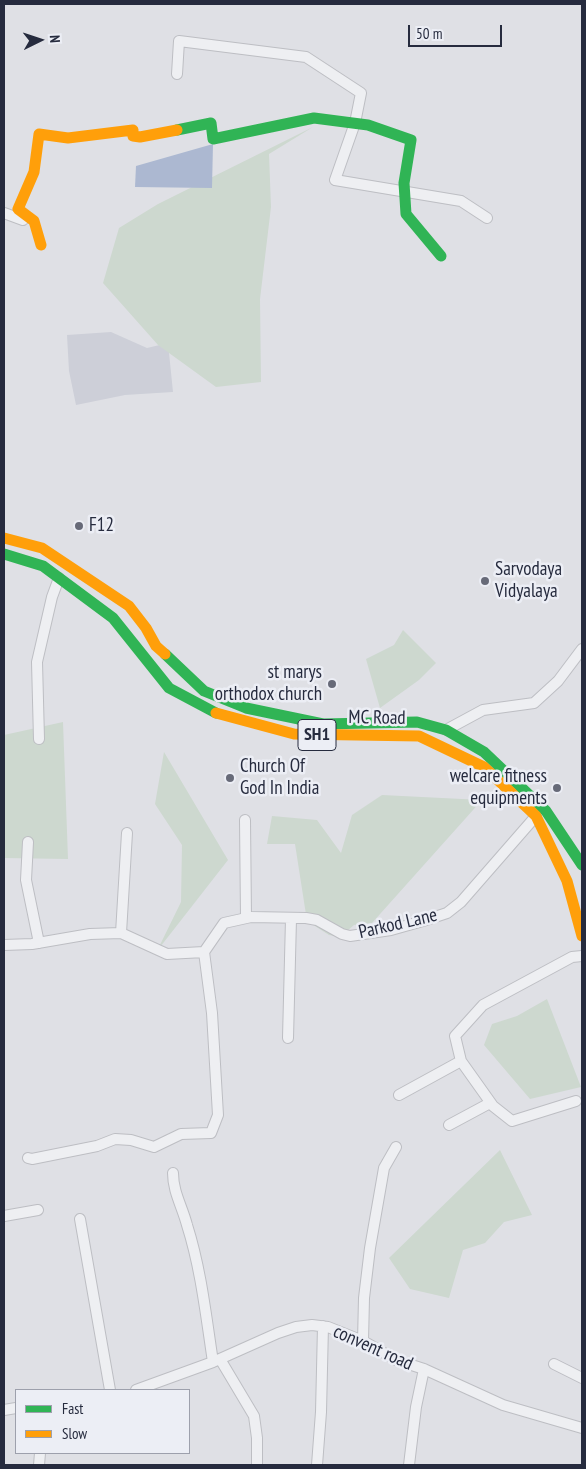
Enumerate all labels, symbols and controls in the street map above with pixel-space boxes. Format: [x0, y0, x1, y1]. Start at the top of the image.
north arrow [15, 15, 65, 65]
scale bar [411, 15, 505, 47]
text: 50 m [416, 24, 442, 43]
text: N [46, 35, 64, 43]
place label: F12 [89, 515, 114, 537]
marker: F12 [73, 520, 85, 532]
place label: Sarvodaya Vidyalaya [495, 559, 562, 603]
marker: Sarvodaya Vidyalaya [479, 575, 491, 587]
place label: st marys orthodox church [215, 662, 322, 706]
marker: st marys orthodox church [326, 678, 338, 690]
street label: MC Road [348, 706, 406, 730]
road number: SH1 [298, 720, 336, 750]
place label: Church Of God In India [240, 756, 319, 800]
place label: welcare fitness equipments [450, 766, 547, 810]
marker: Church Of God In India [224, 772, 236, 784]
marker: welcare fitness equipments [551, 782, 563, 794]
street label: Parkod Lane [357, 904, 439, 944]
street label: convent road [330, 1320, 416, 1376]
legend [15, 1389, 190, 1454]
text: Fast [62, 1399, 83, 1418]
text: Slow [62, 1424, 87, 1443]

